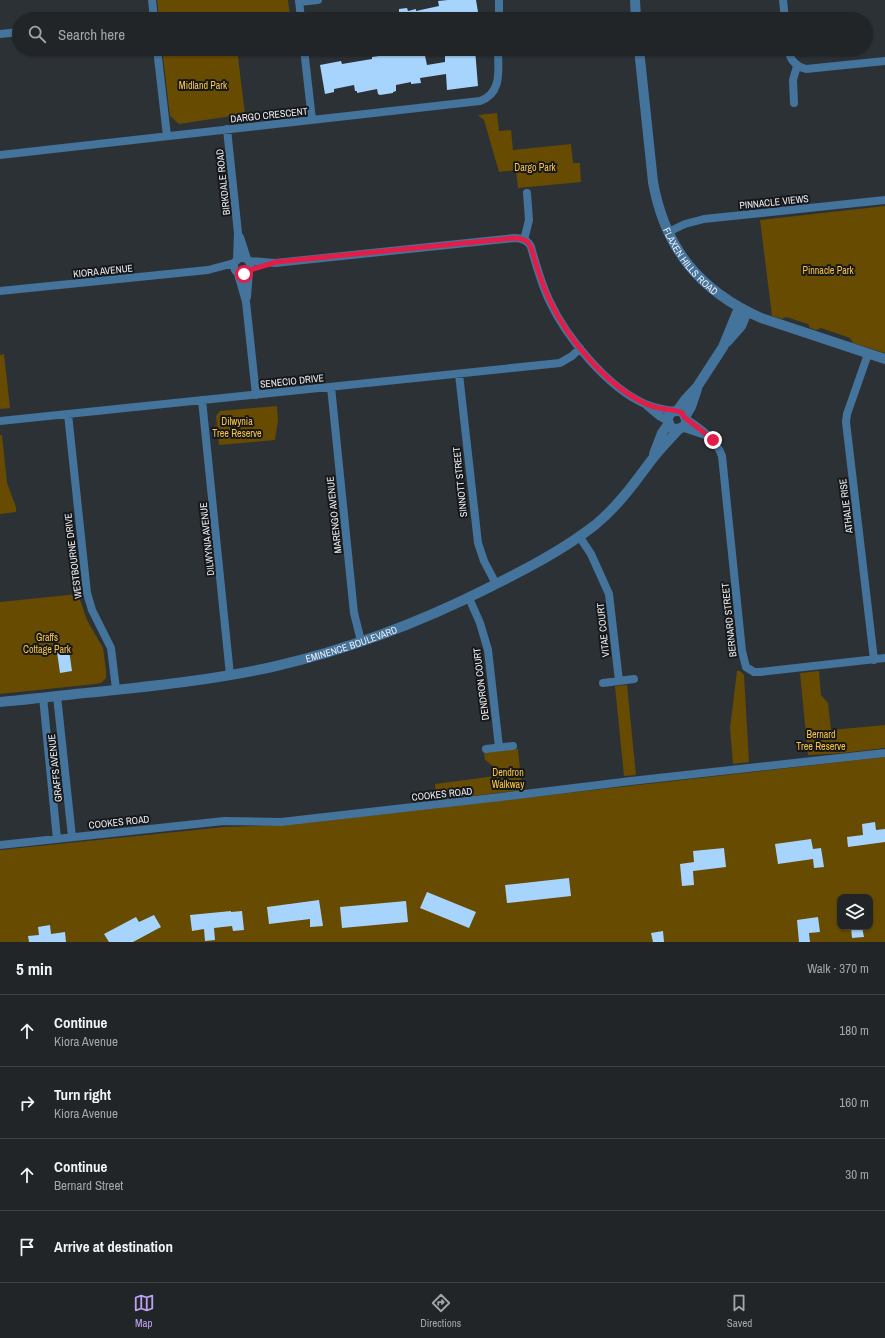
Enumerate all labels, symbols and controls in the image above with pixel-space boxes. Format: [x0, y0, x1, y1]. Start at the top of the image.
search box [12, 12, 873, 56]
icon: search [26, 23, 48, 45]
text: Search here [58, 24, 125, 45]
park label: Midland Park [179, 79, 228, 92]
street label: DARGO CRESCENT [230, 104, 308, 126]
street label: BIRKDALE ROAD [213, 148, 233, 216]
park label: Dargo Park [514, 161, 557, 174]
street label: PINNACLE VIEWS [739, 192, 810, 212]
street label: FLAXEN HILLS ROAD [660, 225, 721, 298]
street label: KIORA AVENUE [72, 261, 134, 281]
park label: Pinnacle Park [802, 264, 854, 277]
route start [235, 265, 253, 283]
street label: SENECIO DRIVE [259, 371, 325, 391]
park label: Dilwynia Tree Reserve [212, 415, 262, 440]
route end [704, 431, 722, 449]
street label: SINNOTT STREET [450, 446, 470, 518]
street label: MARENGO AVENUE [323, 476, 345, 554]
street label: ATHALIE RISE [836, 478, 856, 535]
street label: DILWYNIA AVENUE [197, 502, 217, 576]
street label: WESTBOURNE DRIVE [61, 512, 85, 600]
street label: BERNARD STREET [719, 582, 739, 658]
street label: VITAE COURT [594, 602, 612, 658]
street label: EMINENCE BOULEVARD [304, 623, 399, 665]
park label: Graffs Cottage Park [23, 631, 72, 656]
street label: DENDRON COURT [470, 647, 492, 721]
park label: Bernard Tree Reserve [796, 728, 846, 753]
street label: GRAFFS AVENUE [45, 733, 65, 803]
park label: Dendron Walkway [492, 766, 525, 791]
street label: COOKES ROAD [411, 784, 473, 804]
street label: COOKES ROAD [88, 812, 150, 832]
map controls [837, 894, 873, 930]
button: layers [837, 894, 873, 930]
text: 5 min [16, 957, 52, 980]
text: Walk · 370 m [807, 960, 869, 977]
text: Continue [54, 1012, 107, 1033]
icon: ahead [16, 1020, 38, 1042]
text: 180 m [839, 1022, 869, 1039]
text: Kiora Avenue [54, 1033, 118, 1050]
text: Turn right [54, 1084, 111, 1105]
icon: right [16, 1092, 38, 1114]
text: 160 m [839, 1094, 869, 1111]
text: Kiora Avenue [54, 1105, 118, 1122]
text: Continue [54, 1156, 107, 1177]
icon: ahead [16, 1164, 38, 1186]
text: 30 m [845, 1166, 869, 1183]
text: Bernard Street [54, 1177, 123, 1194]
icon: arrive [16, 1236, 38, 1258]
text: Arrive at destination [54, 1236, 173, 1257]
tab: Map [133, 1292, 155, 1330]
tab: Directions [420, 1292, 461, 1330]
tab: Saved [727, 1292, 752, 1330]

